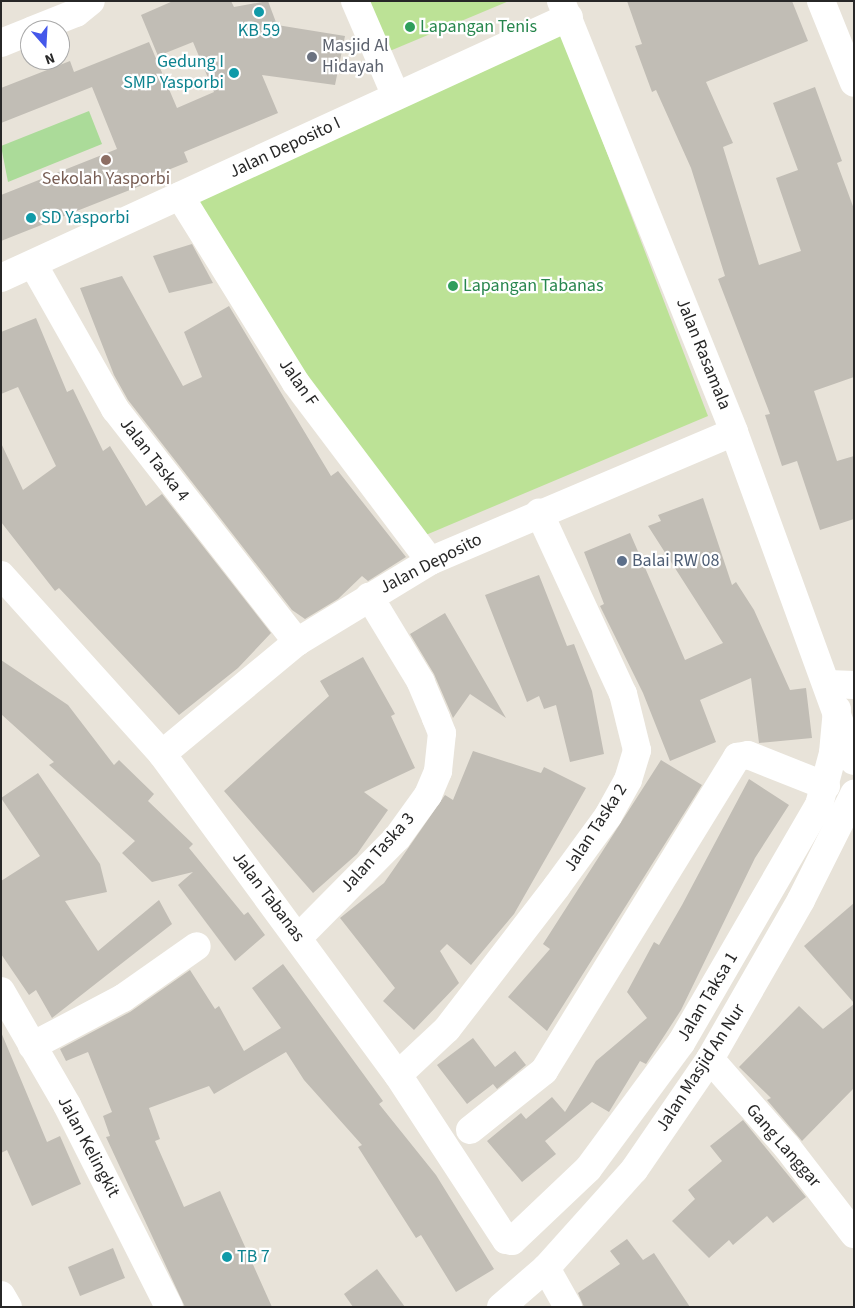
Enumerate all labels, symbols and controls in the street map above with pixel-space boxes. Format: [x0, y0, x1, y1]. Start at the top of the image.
marker: KB 59 [253, 6, 265, 18]
place label: Lapangan Tenis [420, 16, 537, 38]
north arrow [20, 20, 70, 70]
place label: KB 59 [238, 20, 280, 42]
marker: Lapangan Tenis [404, 21, 416, 33]
place label: Masjid Al Hidayah [322, 36, 389, 78]
text: N [42, 47, 57, 69]
marker: Masjid Al Hidayah [306, 51, 318, 63]
place label: Gedung I SMP Yasporbi [123, 52, 224, 94]
marker: Gedung I SMP Yasporbi [228, 67, 240, 79]
street label: Jalan Deposito I [226, 113, 344, 183]
marker: Sekolah Yasporbi [100, 154, 112, 166]
place label: Sekolah Yasporbi [42, 168, 170, 190]
place label: SD Yasporbi [41, 207, 130, 229]
marker: SD Yasporbi [25, 212, 37, 224]
place label: Lapangan Tabanas [463, 275, 603, 297]
marker: Lapangan Tabanas [447, 280, 459, 292]
street label: Jalan Rasamala [671, 295, 735, 413]
street label: Jalan F [274, 355, 322, 411]
street label: Jalan Taska 4 [115, 414, 193, 506]
street label: Jalan Deposito [376, 529, 486, 599]
place label: Balai RW 08 [632, 550, 719, 572]
marker: Balai RW 08 [616, 555, 628, 567]
street label: Jalan Taska 2 [560, 780, 632, 876]
street label: Jalan Taska 3 [336, 809, 420, 897]
street label: Jalan Tabanas [227, 848, 309, 946]
street label: Jalan Taksa 1 [673, 948, 743, 1046]
street label: Jalan Masjid An Nur [652, 1000, 750, 1136]
street label: Jalan Kelingkit [52, 1093, 124, 1201]
street label: Gang Langgar [741, 1100, 825, 1192]
place label: TB 7 [237, 1246, 270, 1268]
marker: TB 7 [221, 1251, 233, 1263]

